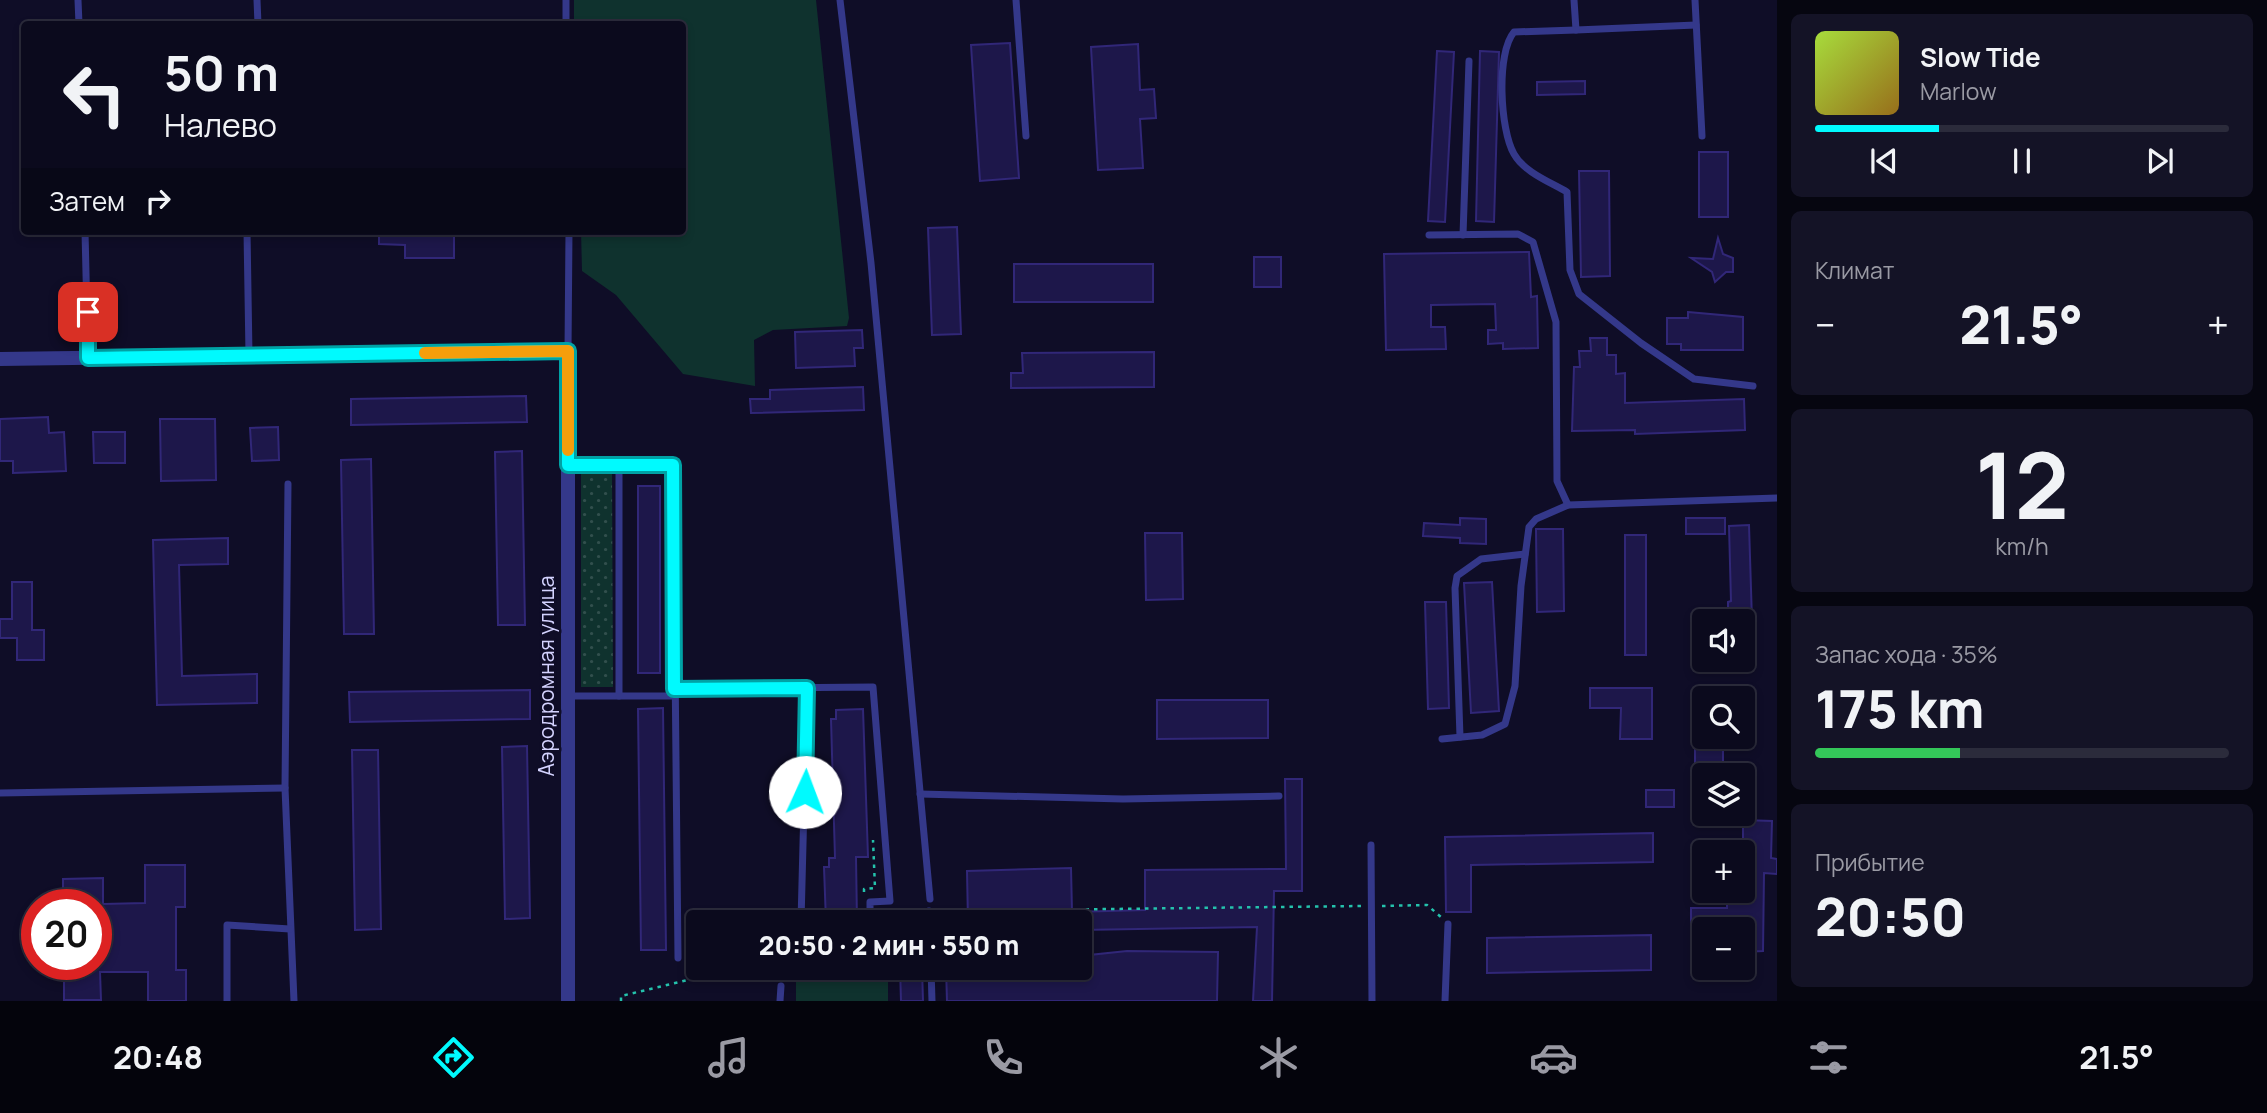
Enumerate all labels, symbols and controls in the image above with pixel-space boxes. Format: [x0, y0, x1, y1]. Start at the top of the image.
text: 50 m [164, 39, 279, 106]
text: Slow Tide [1920, 39, 2041, 75]
icon: left [49, 49, 140, 140]
text: Marlow [1920, 75, 1997, 107]
text: Налево [164, 103, 277, 147]
icon: previous [1865, 142, 1903, 180]
icon: pause [2003, 142, 2041, 180]
icon: next [2141, 142, 2179, 180]
icon: right [139, 182, 177, 220]
text: Затем [49, 183, 125, 219]
text: Климат [1815, 254, 1894, 286]
pin [58, 282, 118, 342]
text: 21.5° [1960, 289, 2083, 360]
icon: arrive [69, 293, 107, 331]
text: − [1815, 298, 1836, 350]
text: + [2207, 298, 2229, 350]
text: 12 [1975, 422, 2069, 546]
text: km/h [1995, 530, 2049, 562]
street label: Аэродромная улица [532, 576, 560, 776]
map controls [1692, 609, 1755, 980]
button: sound [1692, 609, 1755, 672]
text: Запас хода · 35% [1815, 638, 1998, 670]
text: 175 km [1815, 673, 1984, 744]
button: search [1692, 686, 1755, 749]
position arrow [768, 755, 842, 829]
button: layers [1692, 763, 1755, 826]
button: + [1692, 840, 1755, 903]
text: Прибытие [1815, 846, 1925, 878]
text: 20:50 [1815, 881, 1966, 952]
speed limit sign: 20 [21, 889, 112, 980]
button: − [1692, 917, 1755, 980]
text: 20:50 · 2 мин · 550 m [759, 927, 1019, 963]
icon: directions [429, 1033, 478, 1082]
icon: music [704, 1033, 753, 1082]
icon: phone [979, 1033, 1028, 1082]
icon: climate [1254, 1033, 1303, 1082]
icon: car [1529, 1033, 1578, 1082]
icon: filters [1804, 1033, 1853, 1082]
text: 20:48 [113, 1035, 203, 1079]
text: 21.5° [2079, 1035, 2154, 1079]

